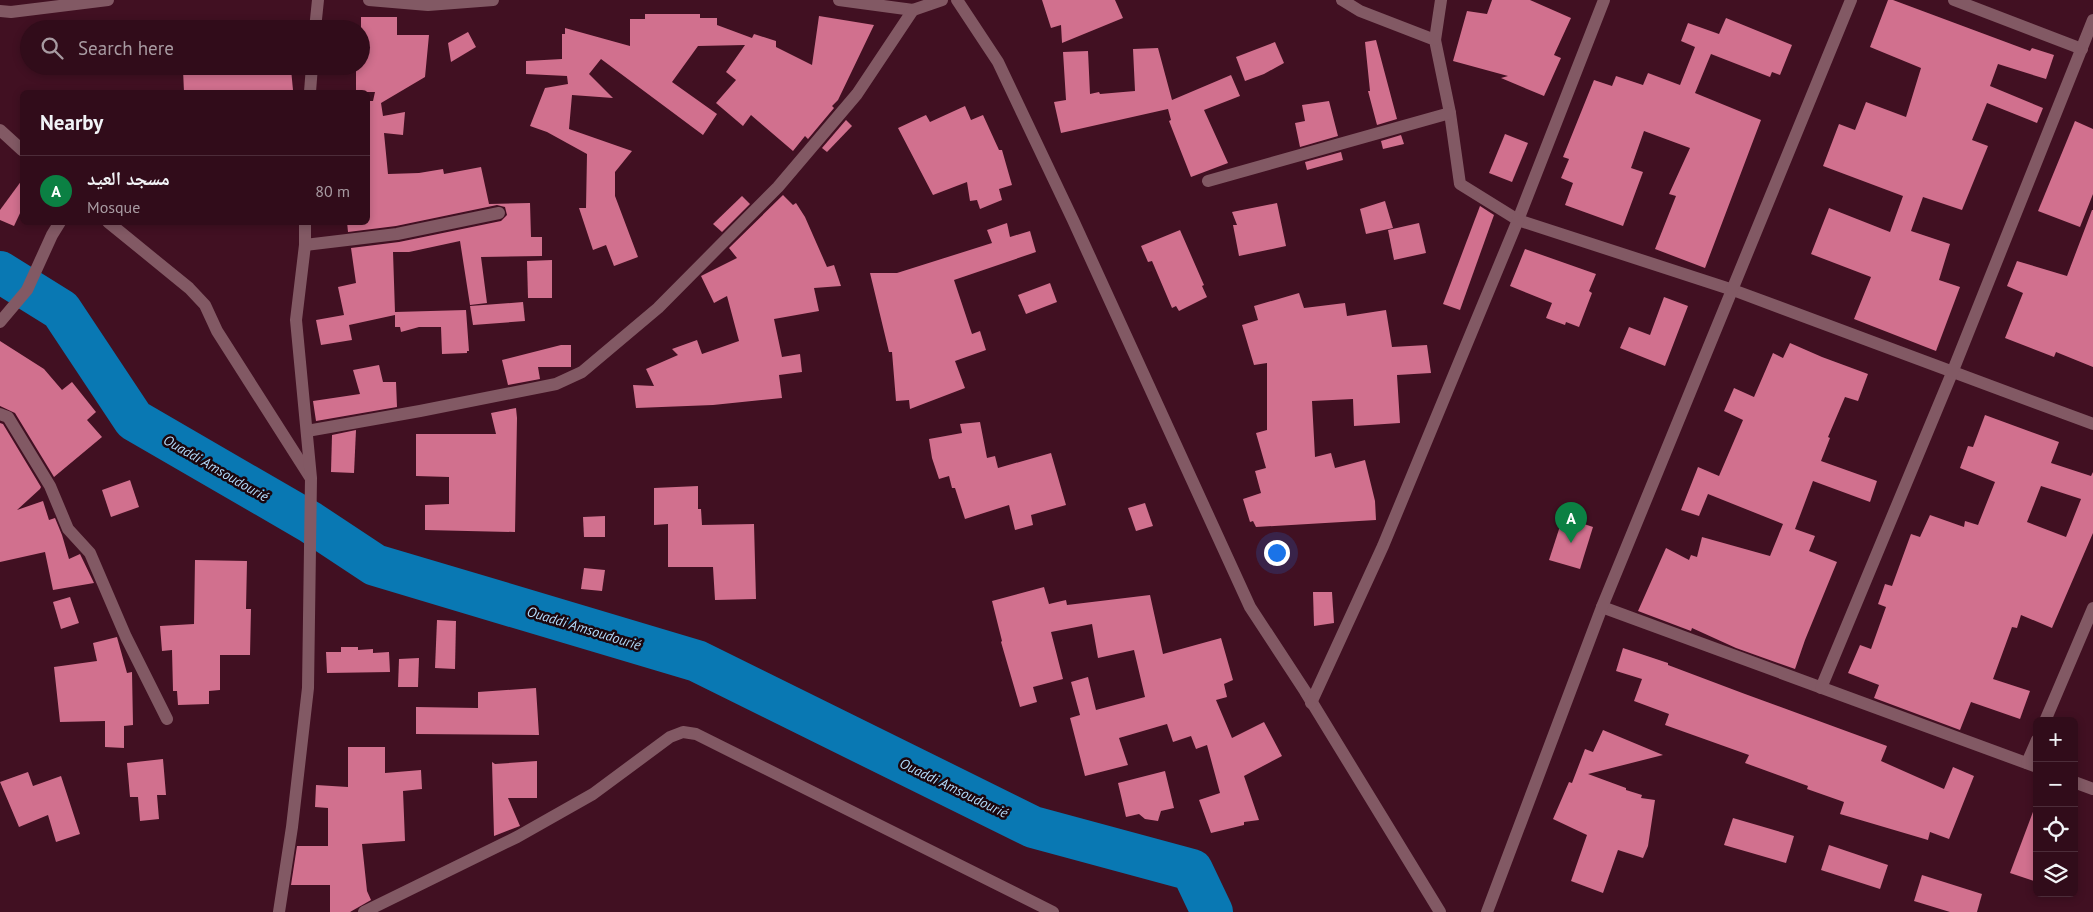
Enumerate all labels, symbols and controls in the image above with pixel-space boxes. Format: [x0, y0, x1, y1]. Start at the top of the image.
search box [20, 20, 370, 75]
icon: search [38, 34, 66, 62]
text: Search here [78, 36, 174, 60]
text: Nearby [40, 109, 103, 136]
text: مسجد العيد [87, 166, 170, 190]
text: A [51, 181, 61, 201]
text: 80 m [315, 181, 350, 201]
text: Mosque [87, 197, 140, 217]
water label: Ouaddi Amsoudourié [160, 431, 272, 506]
pin: A [1555, 502, 1587, 543]
your location [1264, 540, 1290, 566]
water label: Ouaddi Amsoudourié [525, 602, 644, 654]
map controls [2033, 717, 2078, 897]
button: + [2033, 717, 2078, 762]
water label: Ouaddi Amsoudourié [897, 754, 1012, 822]
button: − [2033, 762, 2078, 807]
button: locate [2033, 807, 2078, 852]
button: layers [2033, 852, 2078, 897]

